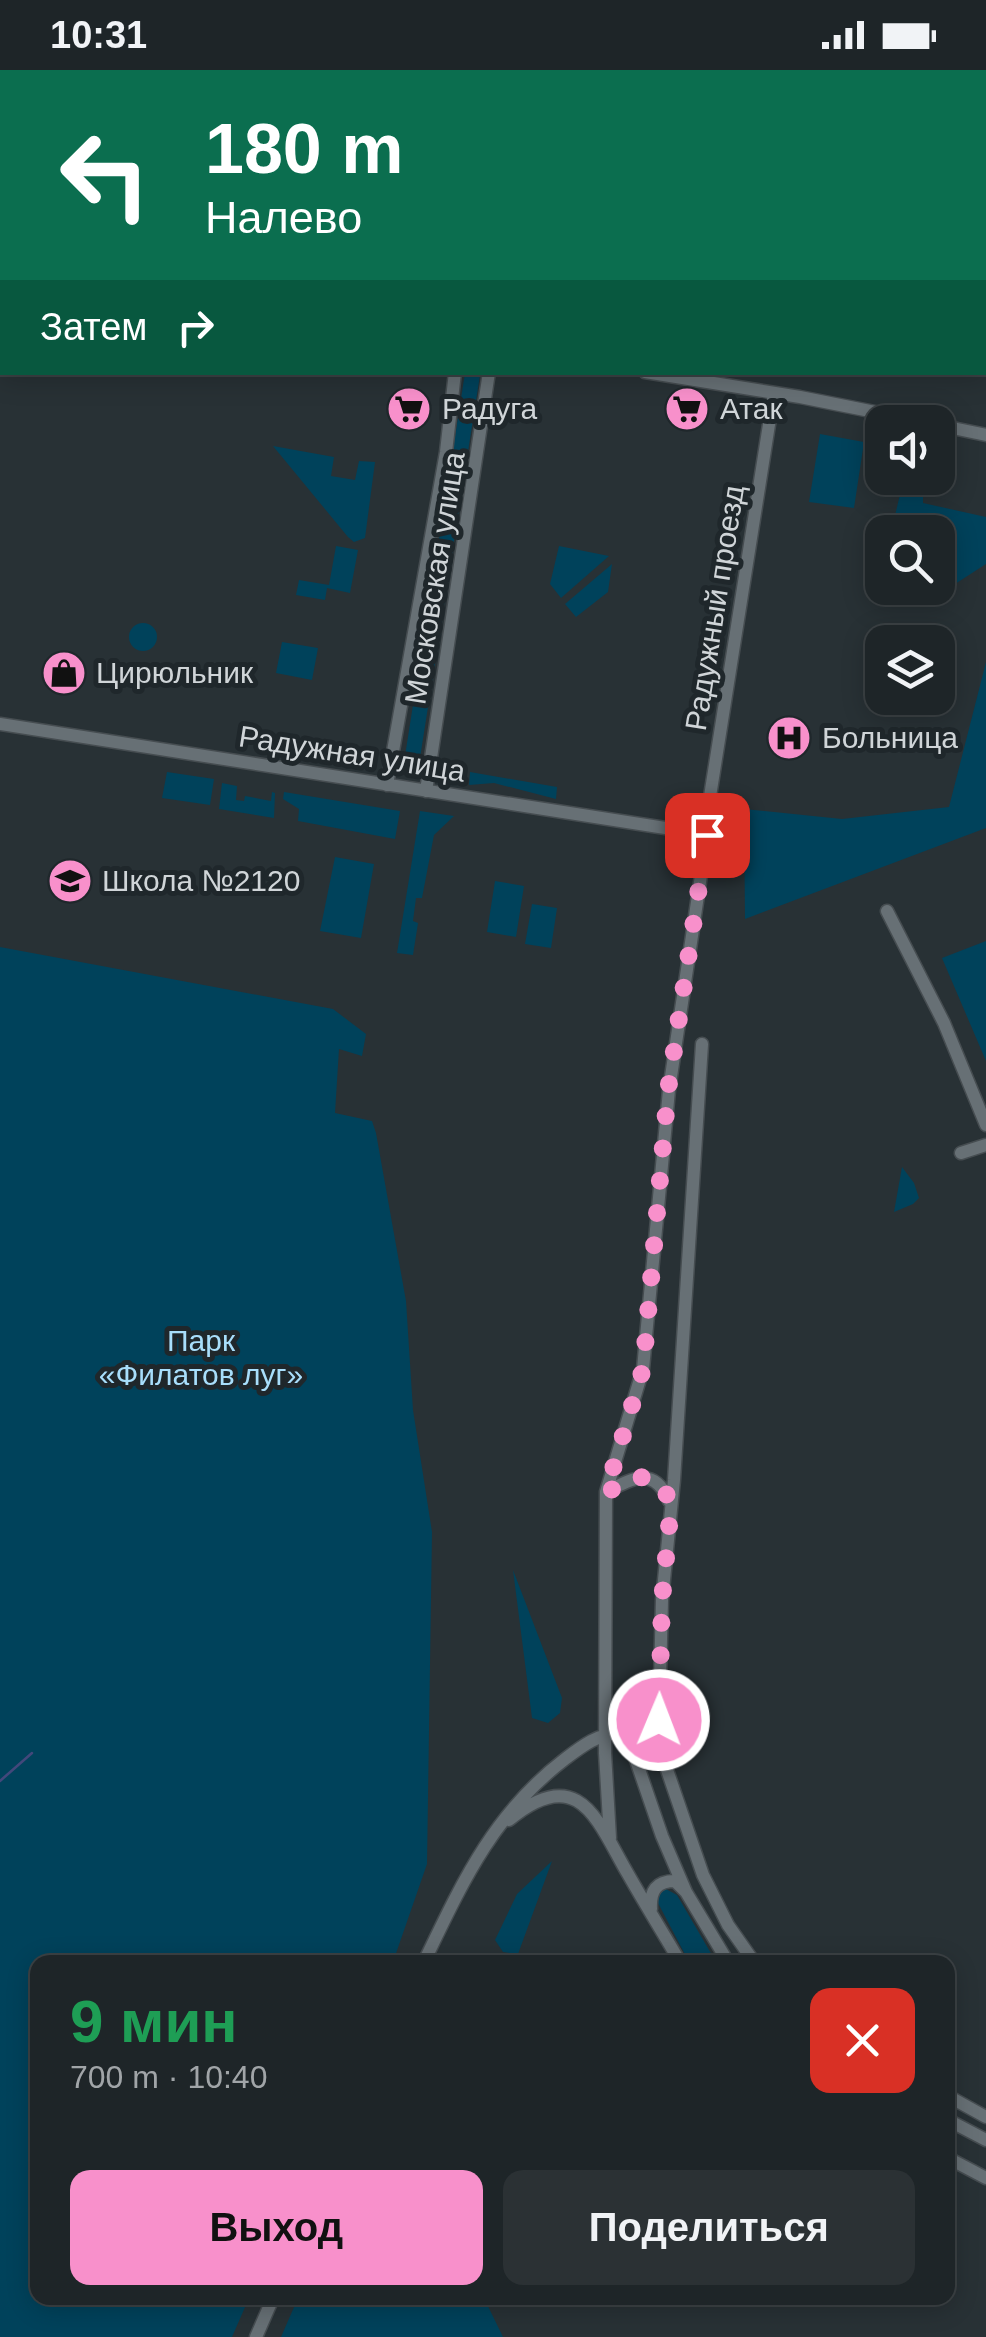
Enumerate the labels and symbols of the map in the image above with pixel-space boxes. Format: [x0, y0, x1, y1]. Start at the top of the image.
supermarket icon: Радуга [386, 386, 432, 432]
supermarket icon: Атак [664, 386, 710, 432]
place label: Радуга [442, 392, 537, 425]
place label: Атак [720, 392, 783, 425]
street label: Московская улица [398, 449, 471, 707]
street label: Радужный проезд [679, 483, 750, 733]
shop icon: Цирюльник [41, 650, 87, 696]
place label: Цирюльник [96, 656, 254, 689]
hospital icon: Больница [766, 715, 812, 761]
street label: Радужная улица [236, 719, 468, 788]
place label: Больница [822, 721, 958, 754]
pin [665, 793, 750, 878]
school or university icon: Школа №2120 [47, 858, 93, 904]
place label: Школа №2120 [102, 864, 300, 897]
park label: Парк «Филатов луг» [99, 1324, 303, 1391]
position arrow [607, 1668, 711, 1772]

